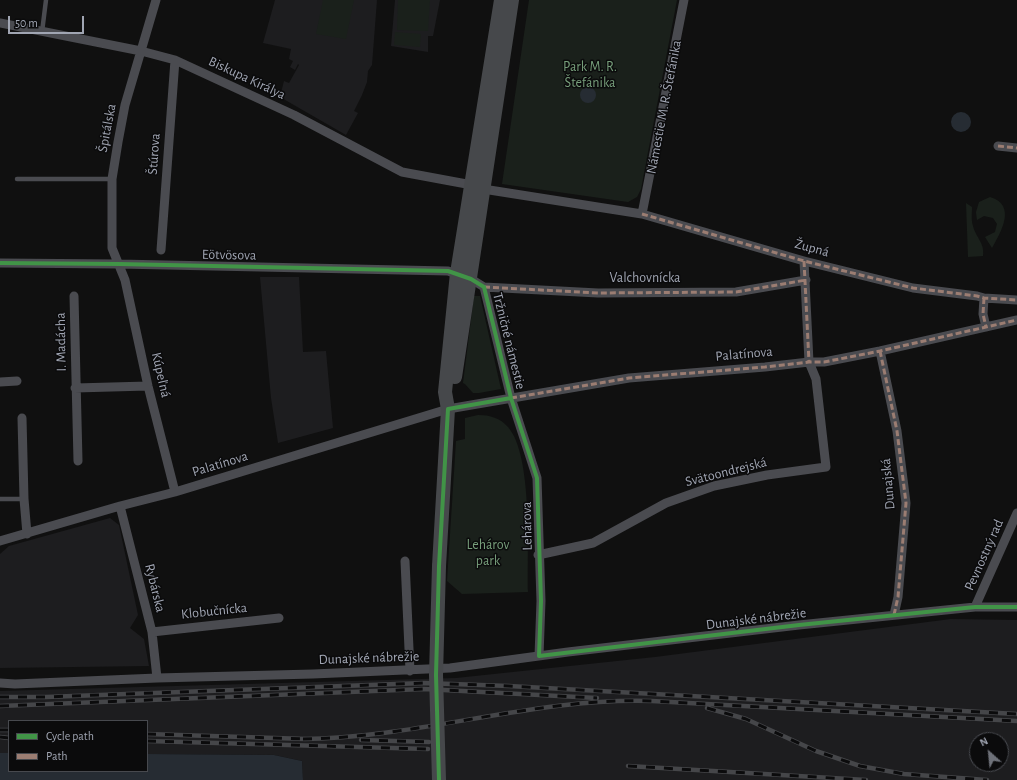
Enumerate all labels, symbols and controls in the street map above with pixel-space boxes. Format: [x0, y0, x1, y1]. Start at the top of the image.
scale bar [10, 8, 86, 34]
text: 50 m [15, 17, 38, 29]
street label: Námestie M. R. Štefánika [643, 39, 685, 175]
street label: Biskupa Királya [206, 53, 288, 103]
park label: Park M. R. Štefánika [563, 59, 617, 92]
street label: Špitálska [94, 102, 120, 154]
street label: Štúrova [144, 133, 164, 175]
street label: Župná [793, 235, 831, 261]
street label: Eötvösova [202, 246, 256, 264]
street label: Valchovnícka [610, 270, 680, 286]
street label: Tržničné námestie [489, 291, 529, 391]
street label: I. Madácha [52, 312, 70, 372]
street label: Palatínova [715, 343, 773, 365]
street label: Kúpeľná [148, 351, 174, 399]
street label: Palatínova [190, 448, 250, 480]
street label: Svätoondrejská [684, 454, 768, 490]
street label: Dunajská [877, 458, 899, 510]
street label: Lehárova [518, 501, 536, 551]
street label: Pevnostný rad [961, 517, 1007, 593]
park label: Lehárov park [467, 537, 509, 570]
street label: Rybárska [141, 562, 169, 614]
street label: Klobučnícka [180, 599, 248, 623]
street label: Dunajské nábrežie [705, 605, 807, 633]
street label: Dunajské nábrežie [318, 648, 420, 668]
legend [8, 720, 148, 772]
text: Cycle path [46, 730, 94, 742]
north arrow [969, 732, 1009, 772]
text: N [978, 735, 990, 748]
text: Path [46, 750, 68, 762]

